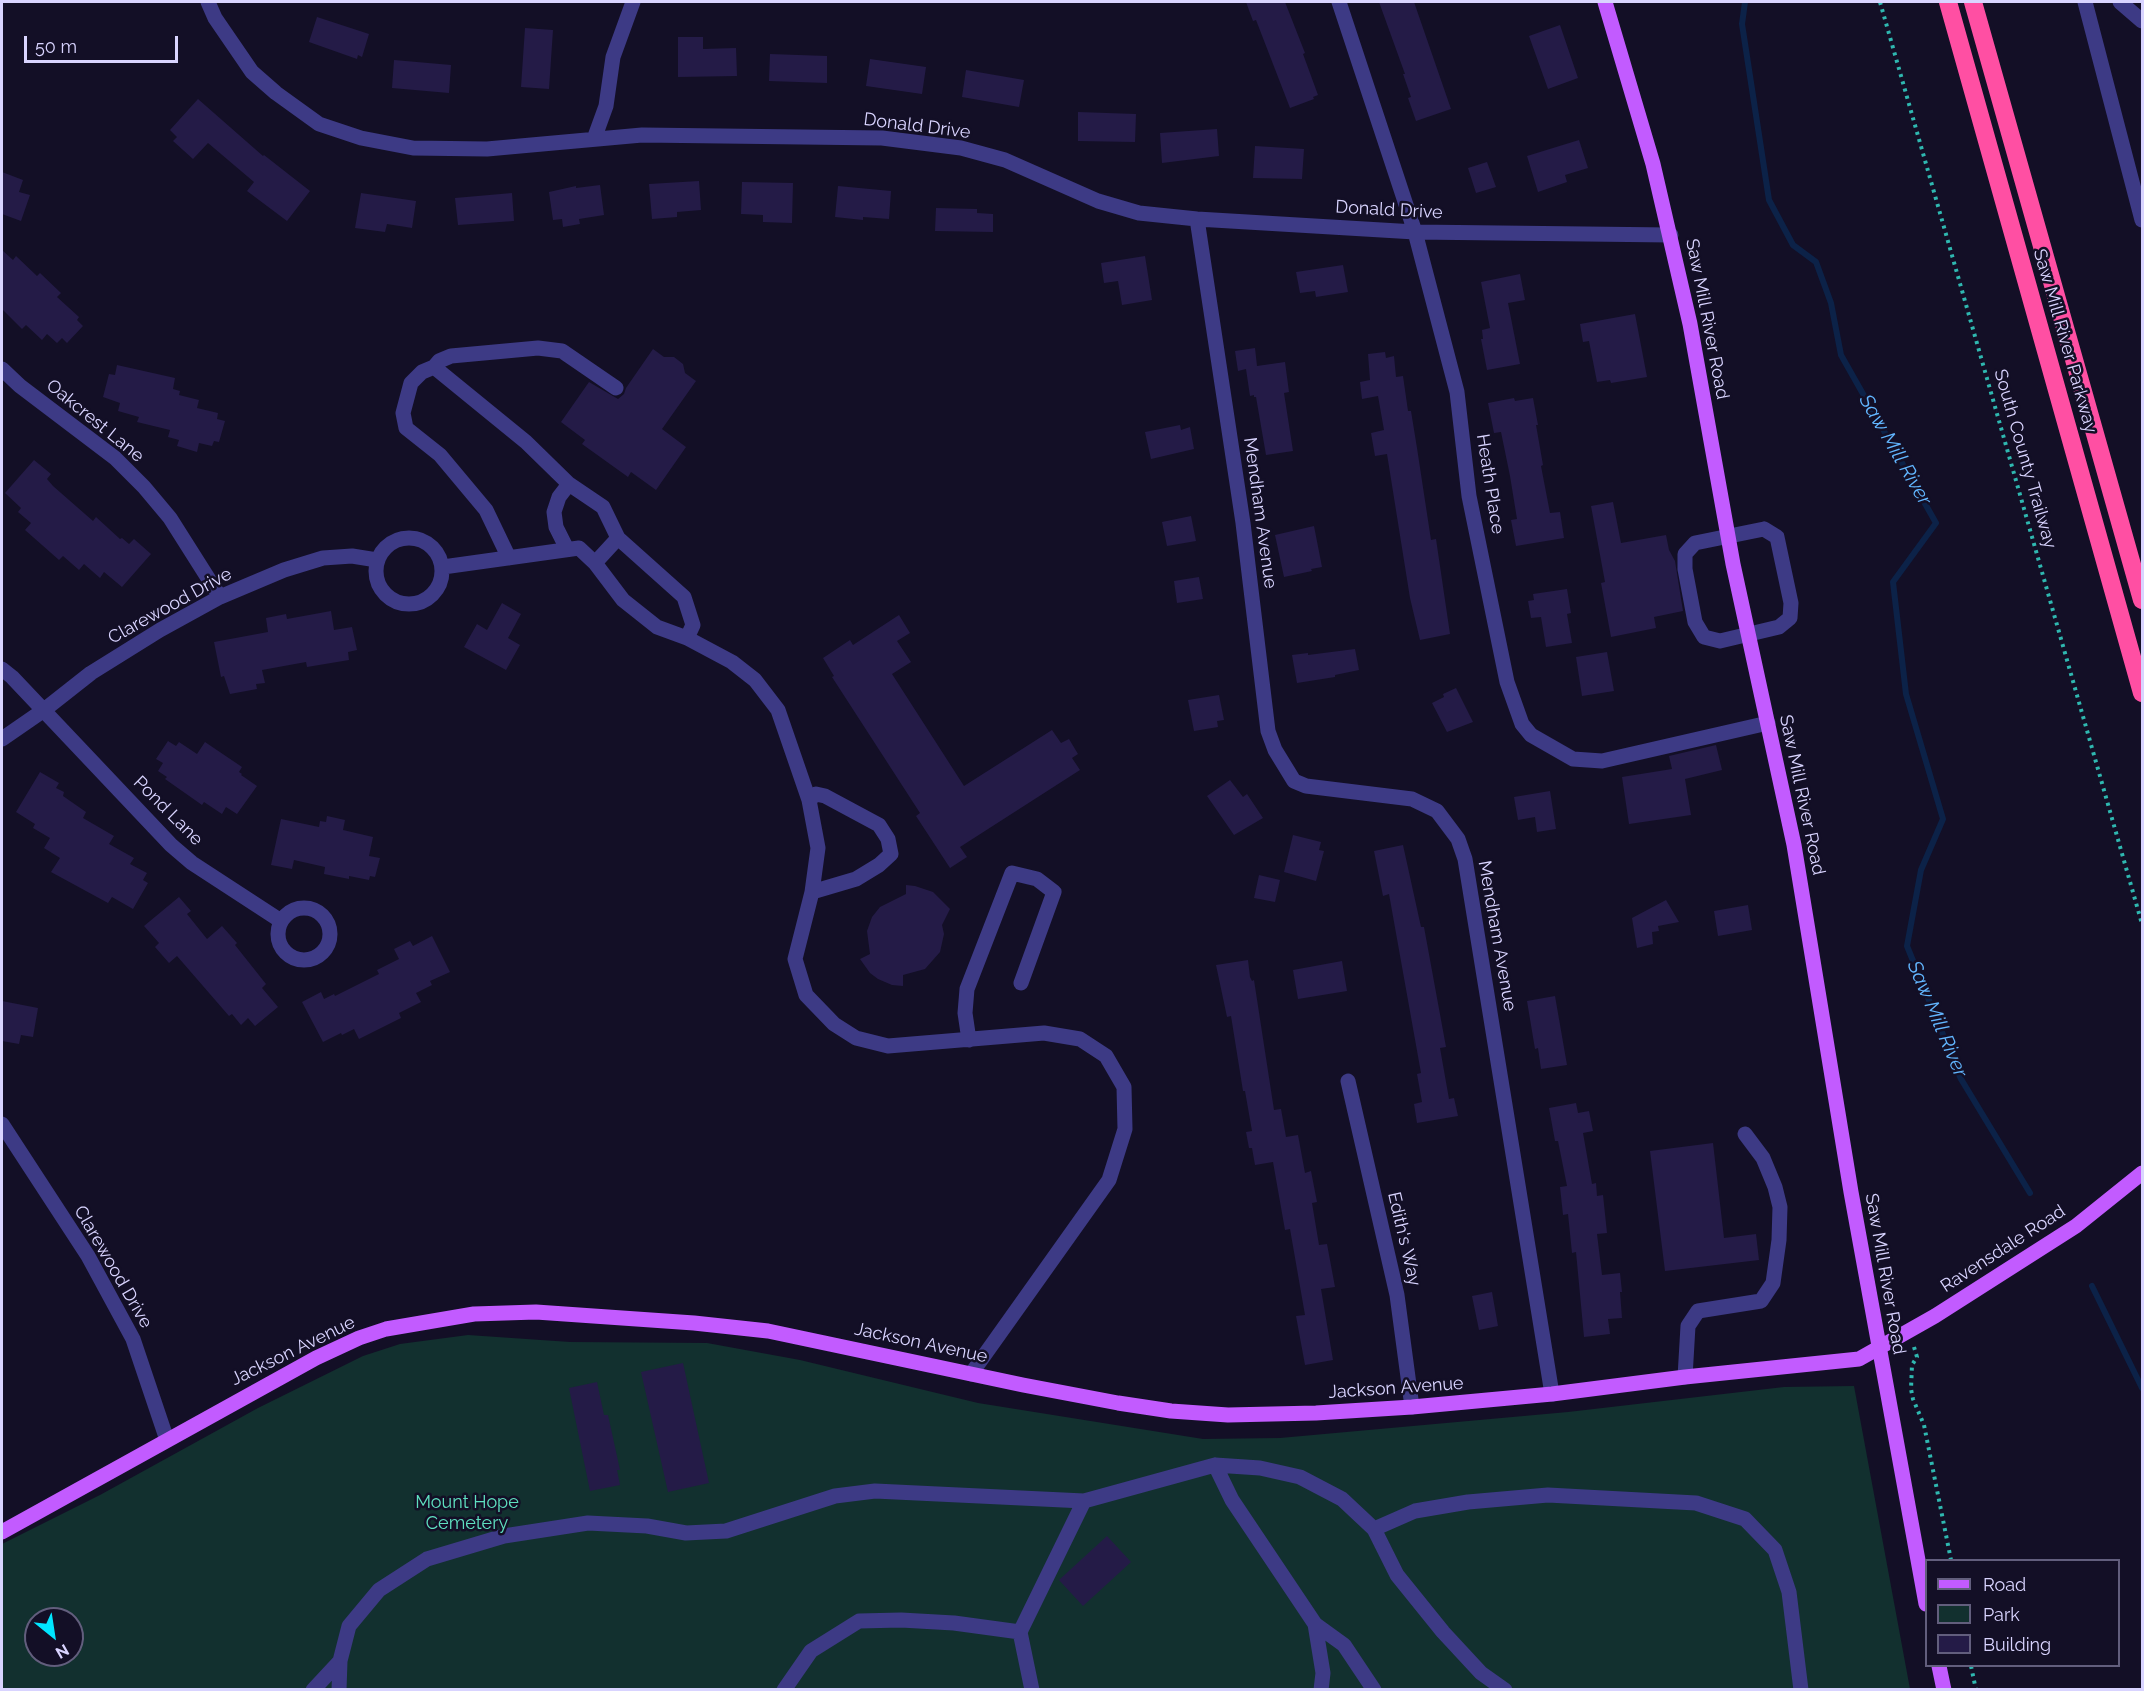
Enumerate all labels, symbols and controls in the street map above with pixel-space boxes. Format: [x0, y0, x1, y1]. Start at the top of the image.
scale bar [27, 24, 182, 62]
text: 50 m [35, 36, 77, 57]
street label: Donald Drive [862, 109, 972, 143]
street label: Donald Drive [1335, 196, 1443, 224]
street label: Saw Mill River Road [1681, 237, 1733, 401]
street label: Saw Mill River Parkway [2028, 246, 2102, 436]
street label: South County Trailway [1989, 367, 2061, 551]
street label: Oakcrest Lane [42, 375, 148, 467]
water label: Saw Mill River [1854, 390, 1936, 510]
street label: Heath Place [1471, 433, 1509, 535]
street label: Mendham Avenue [1239, 436, 1281, 590]
street label: Clarewood Drive [104, 563, 236, 649]
street label: Saw Mill River Road [1774, 713, 1830, 877]
street label: Pond Lane [129, 772, 207, 850]
street label: Mendham Avenue [1473, 859, 1521, 1013]
water label: Saw Mill River [1902, 957, 1972, 1081]
street label: Edith's Way [1383, 1190, 1425, 1288]
street label: Saw Mill River Road [1860, 1192, 1910, 1356]
street label: Ravensdale Road [1937, 1201, 2069, 1297]
street label: Clarewood Drive [69, 1202, 157, 1332]
street label: Jackson Avenue [227, 1312, 359, 1390]
street label: Jackson Avenue [853, 1318, 989, 1368]
street label: Jackson Avenue [1328, 1373, 1464, 1403]
park label: Mount Hope Cemetery [415, 1492, 519, 1534]
legend [1925, 1559, 2120, 1667]
text: Road [1983, 1574, 2026, 1595]
text: Park [1983, 1604, 2020, 1625]
north arrow [24, 1607, 84, 1667]
text: Building [1983, 1634, 2051, 1655]
text: N [52, 1640, 72, 1663]

